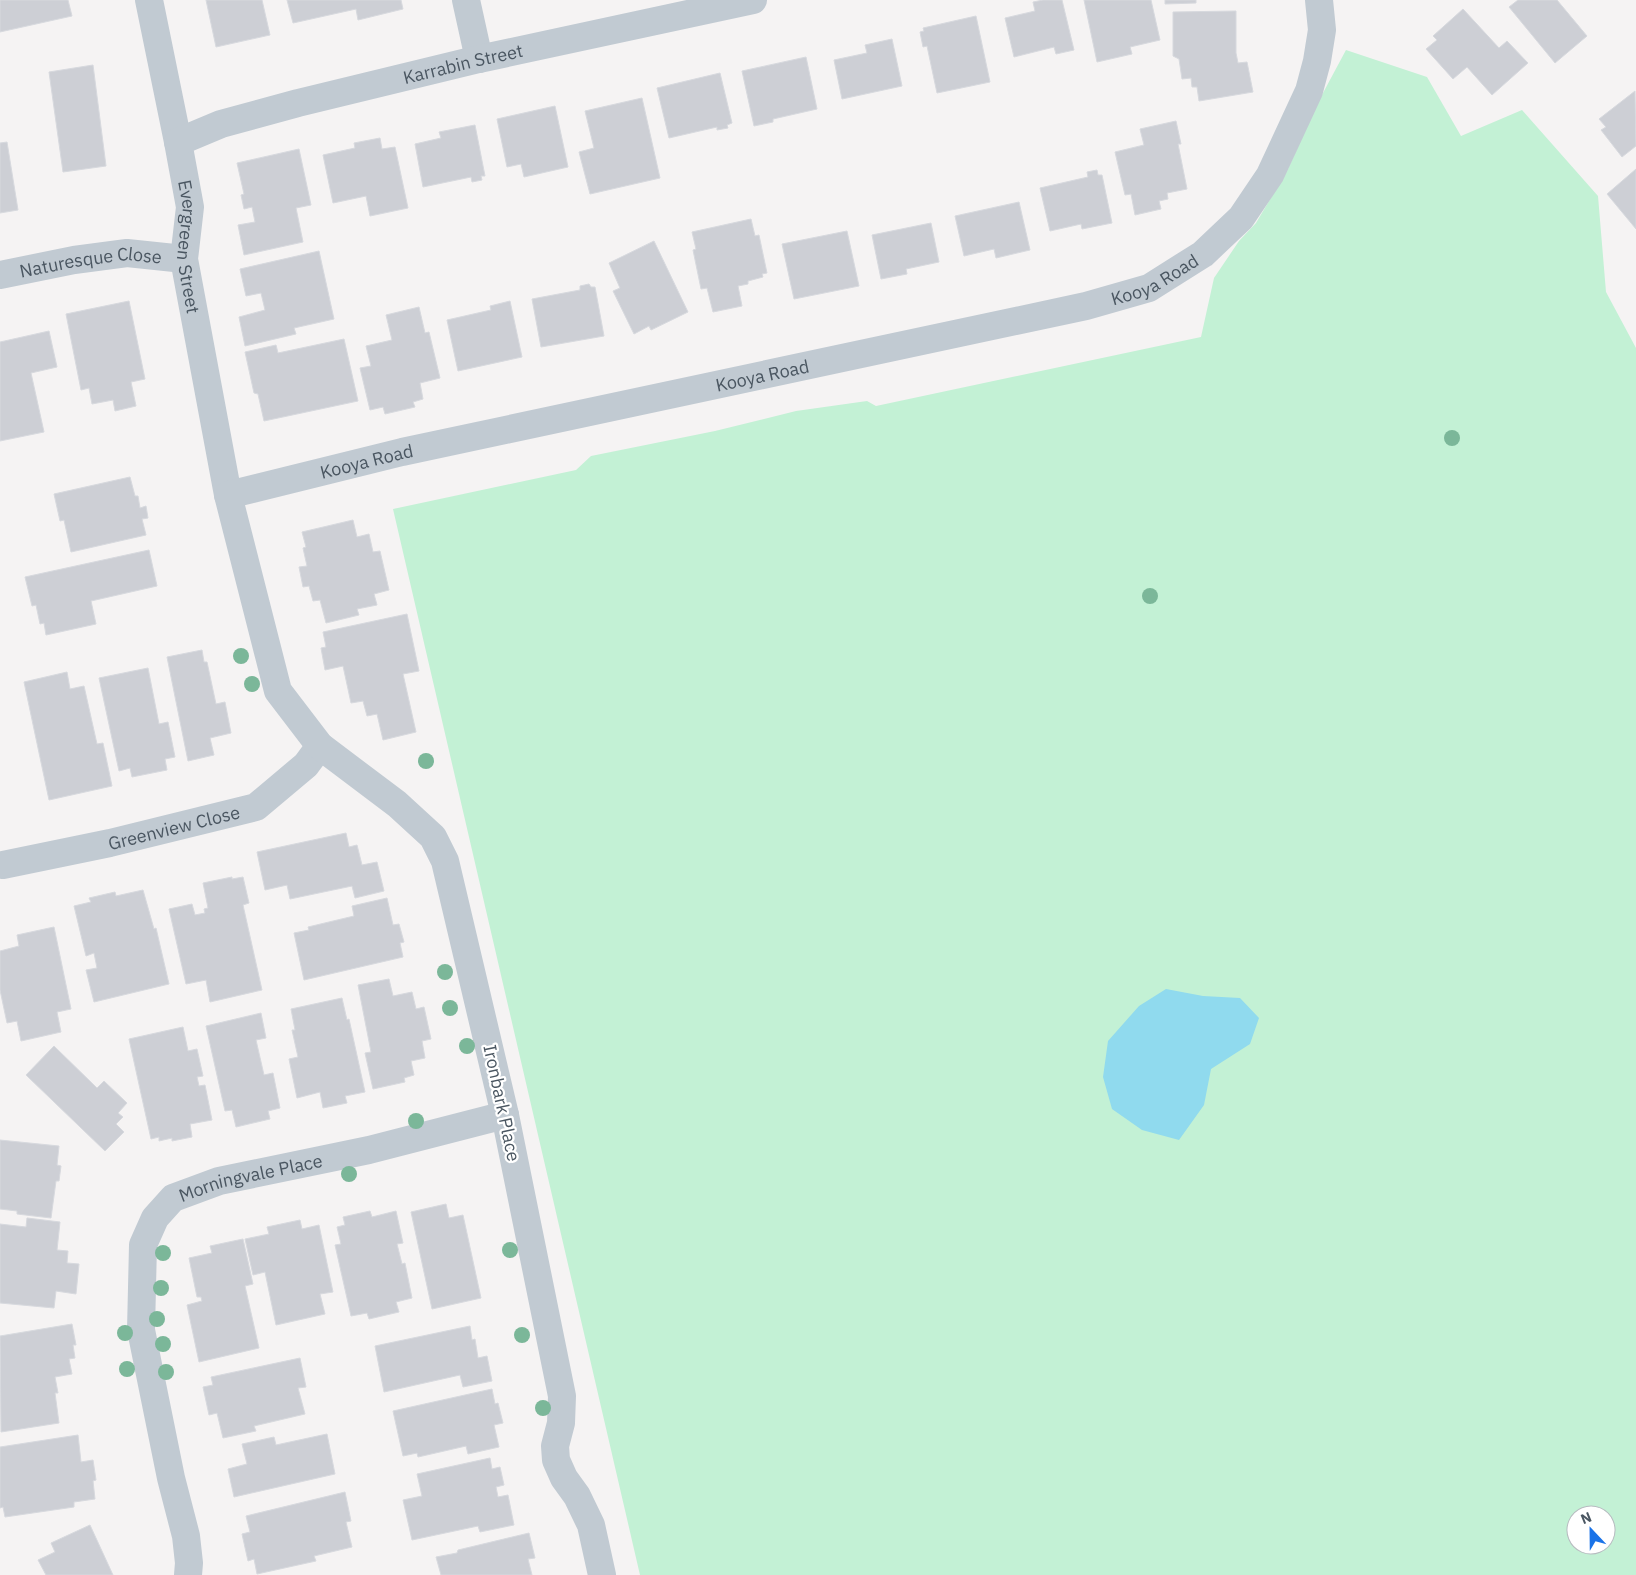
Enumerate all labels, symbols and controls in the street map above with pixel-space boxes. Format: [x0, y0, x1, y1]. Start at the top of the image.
street label: Karrabin Street [401, 38, 525, 89]
street label: Evergreen Street [172, 178, 205, 315]
street label: Naturesque Close [17, 241, 163, 282]
street label: Kooya Road [1108, 248, 1203, 310]
street label: Kooya Road [713, 354, 811, 396]
street label: Kooya Road [318, 438, 415, 483]
street label: Greenview Close [106, 800, 242, 855]
street label: Ironbark Place [478, 1043, 526, 1164]
street label: Morningvale Place [175, 1148, 324, 1206]
north arrow [1566, 1505, 1616, 1555]
text: N [1578, 1508, 1594, 1528]

